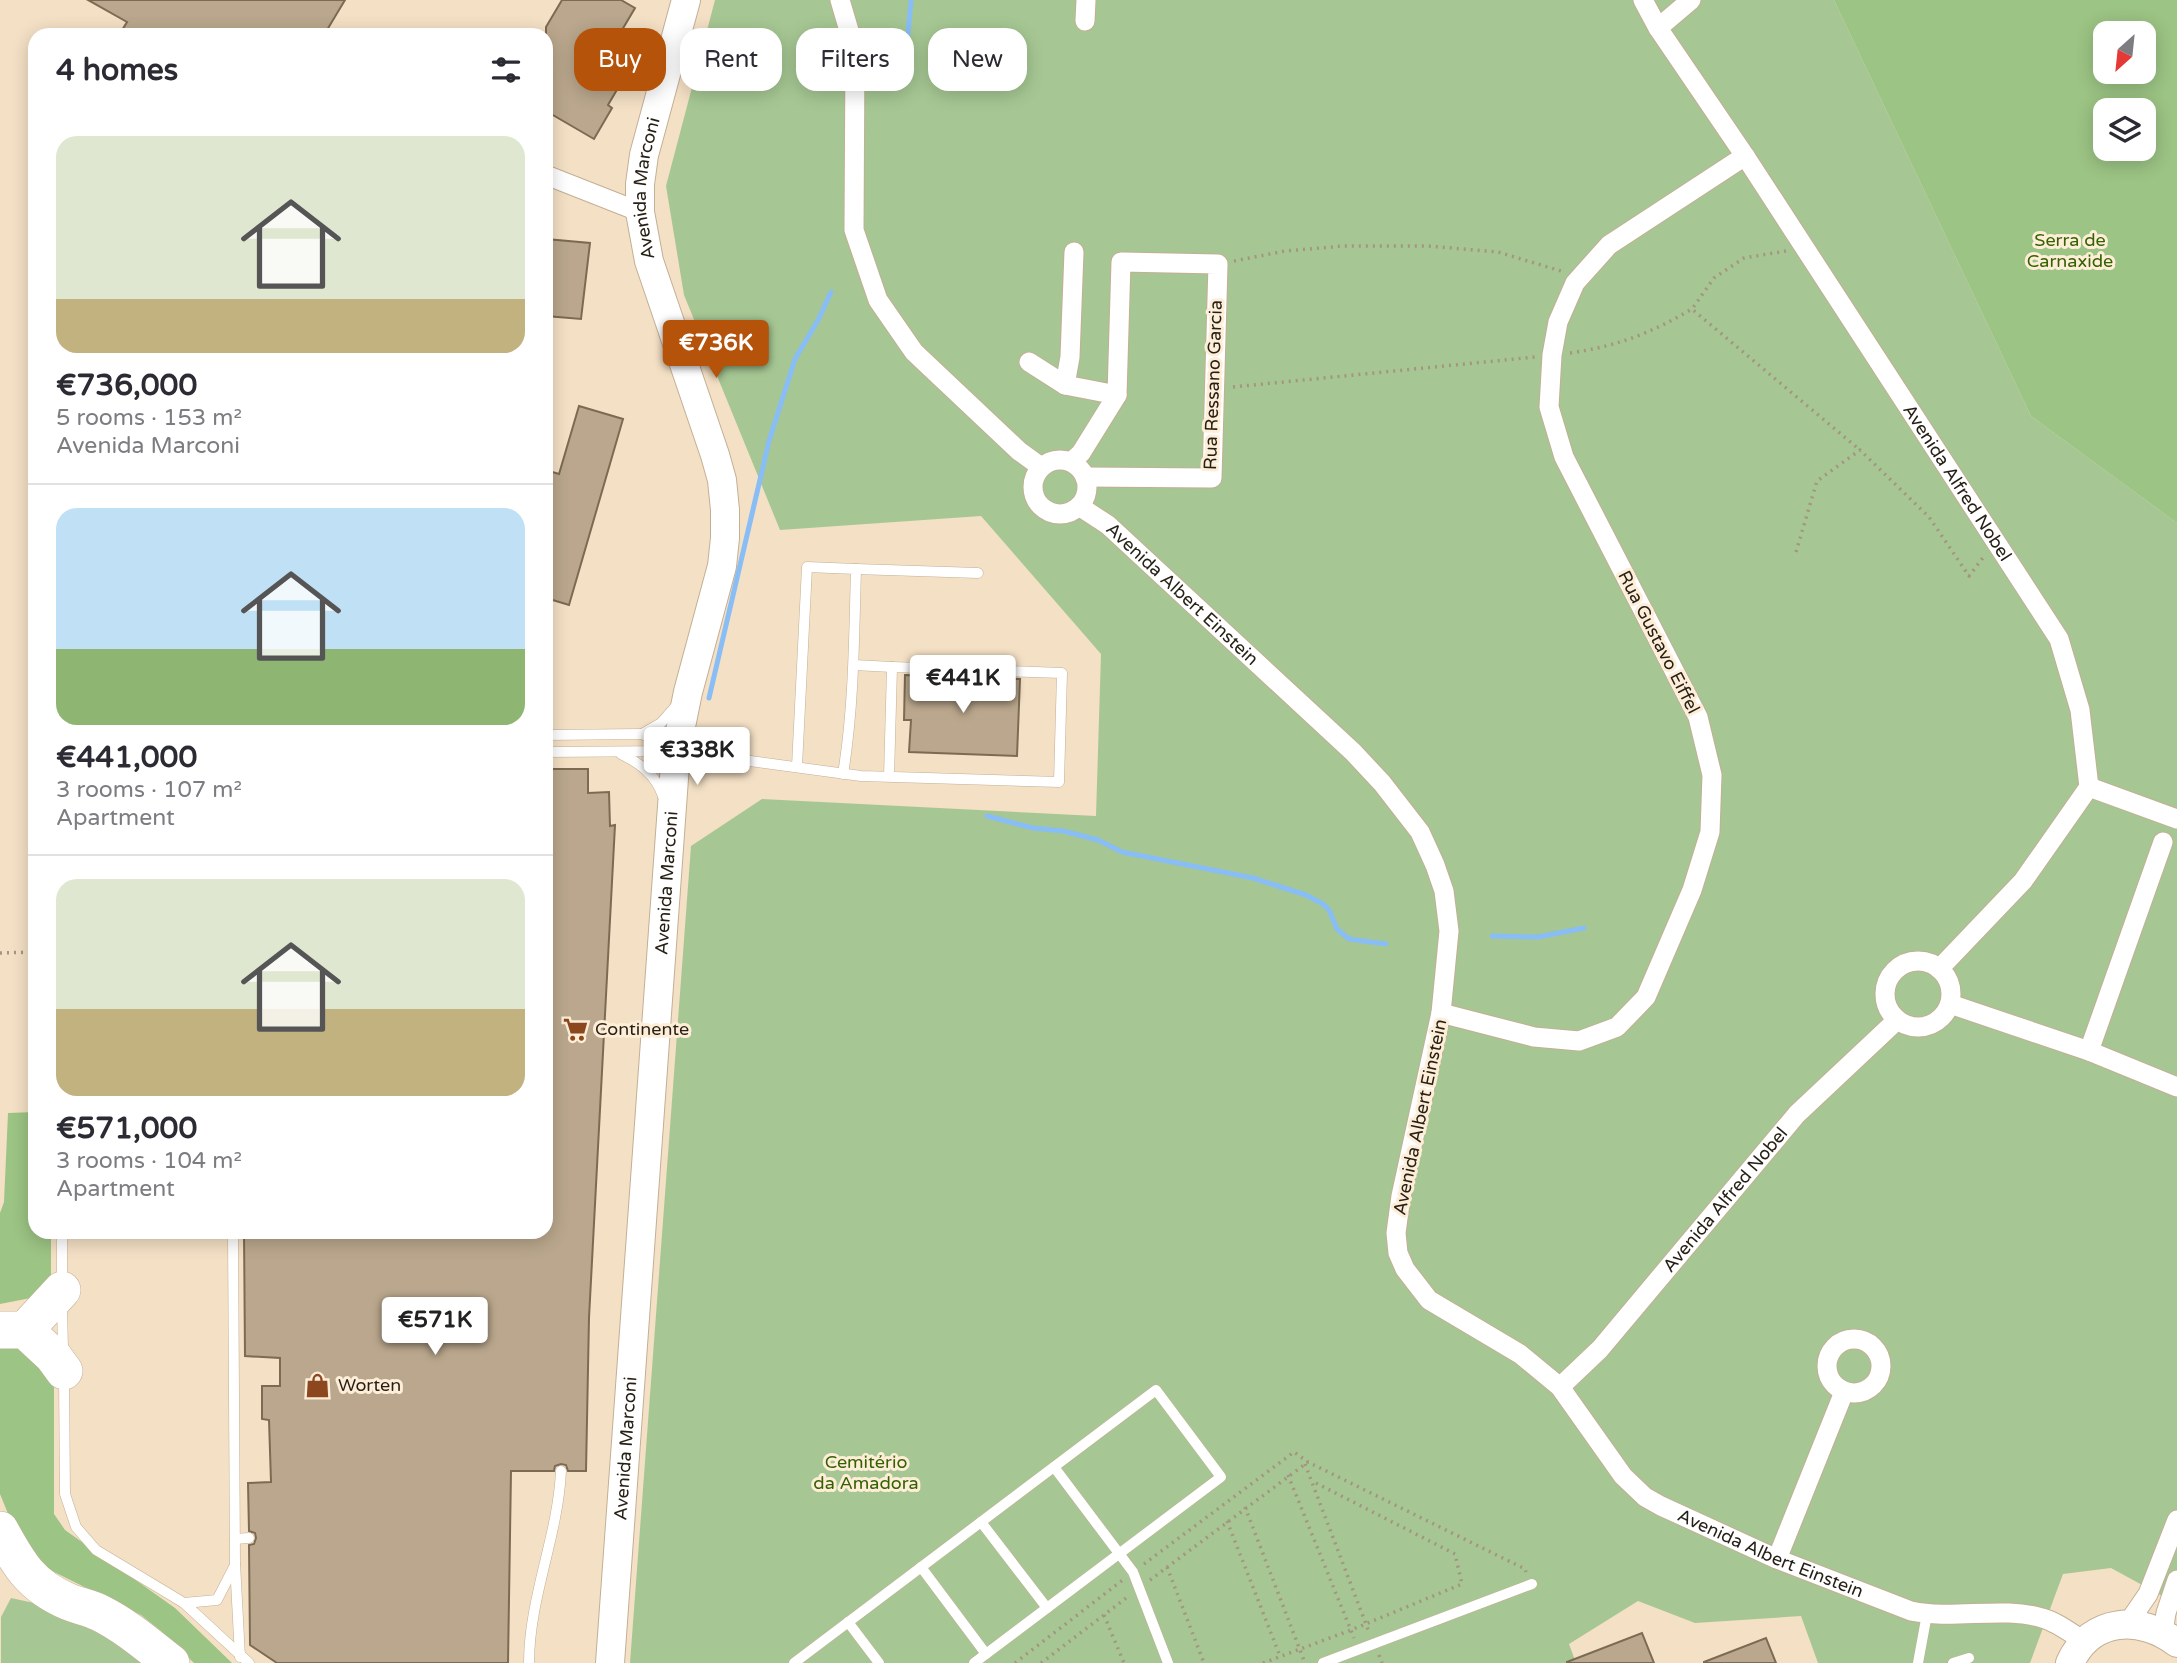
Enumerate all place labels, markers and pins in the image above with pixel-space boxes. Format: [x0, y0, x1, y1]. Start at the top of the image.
pin: €736K [667, 320, 765, 380]
pin: €441K [914, 656, 1012, 715]
pin: €338K [648, 728, 746, 787]
supermarket icon: Continente [561, 1015, 589, 1043]
place label: Continente [595, 1018, 689, 1040]
pin: €571K [386, 1298, 484, 1357]
shop icon: Worten [304, 1371, 332, 1399]
place label: Worten [338, 1374, 401, 1396]

